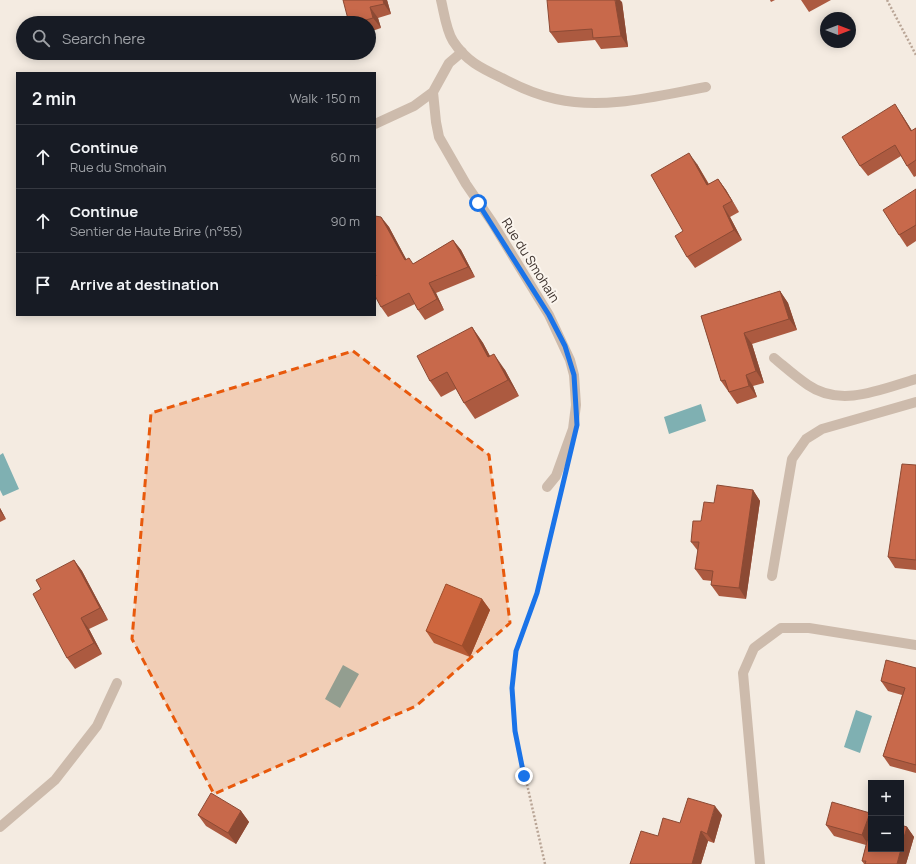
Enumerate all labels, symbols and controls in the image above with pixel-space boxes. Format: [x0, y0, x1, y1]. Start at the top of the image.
north arrow [820, 12, 856, 48]
search box [16, 16, 376, 60]
icon: search [30, 27, 52, 49]
text: Search here [62, 28, 145, 49]
text: 2 min [32, 87, 76, 110]
text: Walk · 150 m [289, 89, 360, 107]
text: Continue [70, 137, 138, 158]
icon: ahead [32, 146, 54, 168]
text: 60 m [330, 148, 360, 166]
text: Rue du Smohain [70, 158, 167, 176]
route start [469, 194, 487, 212]
text: Continue [70, 201, 138, 222]
icon: ahead [32, 210, 54, 232]
text: 90 m [330, 212, 360, 230]
street label: Rue du Smohain [498, 214, 564, 306]
text: Sentier de Haute Brire (n°55) [70, 222, 243, 240]
icon: arrive [32, 274, 54, 296]
text: Arrive at destination [70, 274, 219, 295]
route end [515, 767, 533, 785]
map controls [868, 780, 904, 852]
button: + [868, 780, 904, 816]
button: − [868, 816, 904, 852]

